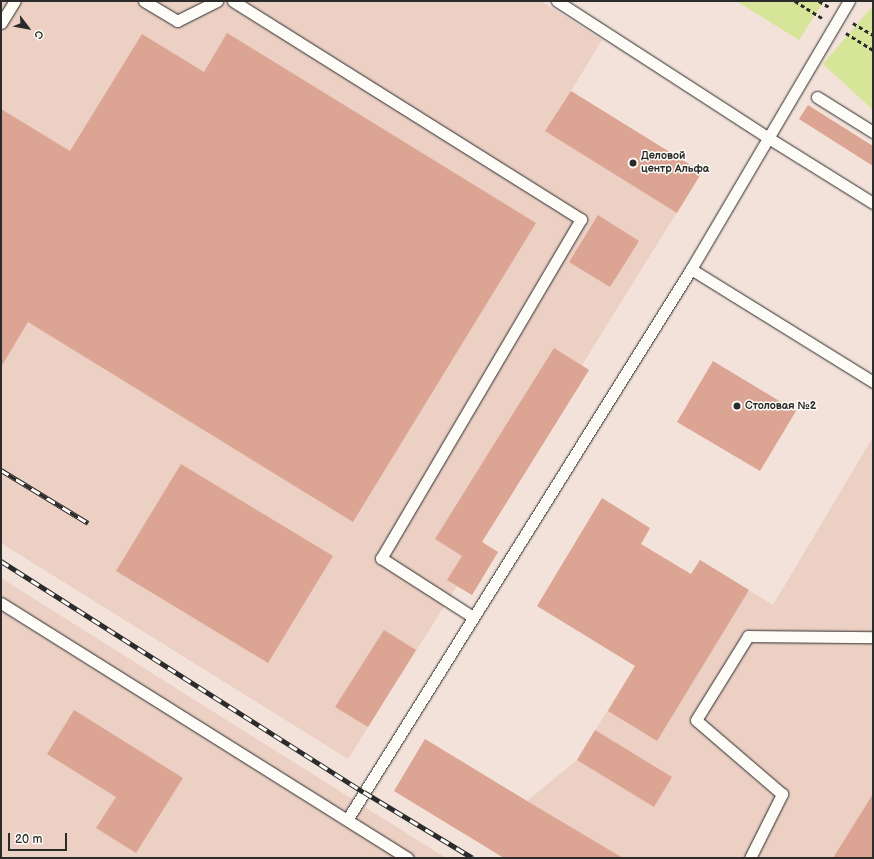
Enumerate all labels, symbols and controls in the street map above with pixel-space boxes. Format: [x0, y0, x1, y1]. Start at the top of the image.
north arrow [8, 8, 48, 48]
text: С [31, 28, 46, 41]
place label: Деловой центр Альфа [641, 150, 709, 176]
marker: Деловой центр Альфа [628, 158, 638, 168]
place label: Столовая №2 [745, 399, 816, 413]
marker: Столовая №2 [732, 401, 742, 411]
scale bar [10, 825, 69, 851]
text: 20 m [15, 832, 42, 847]

